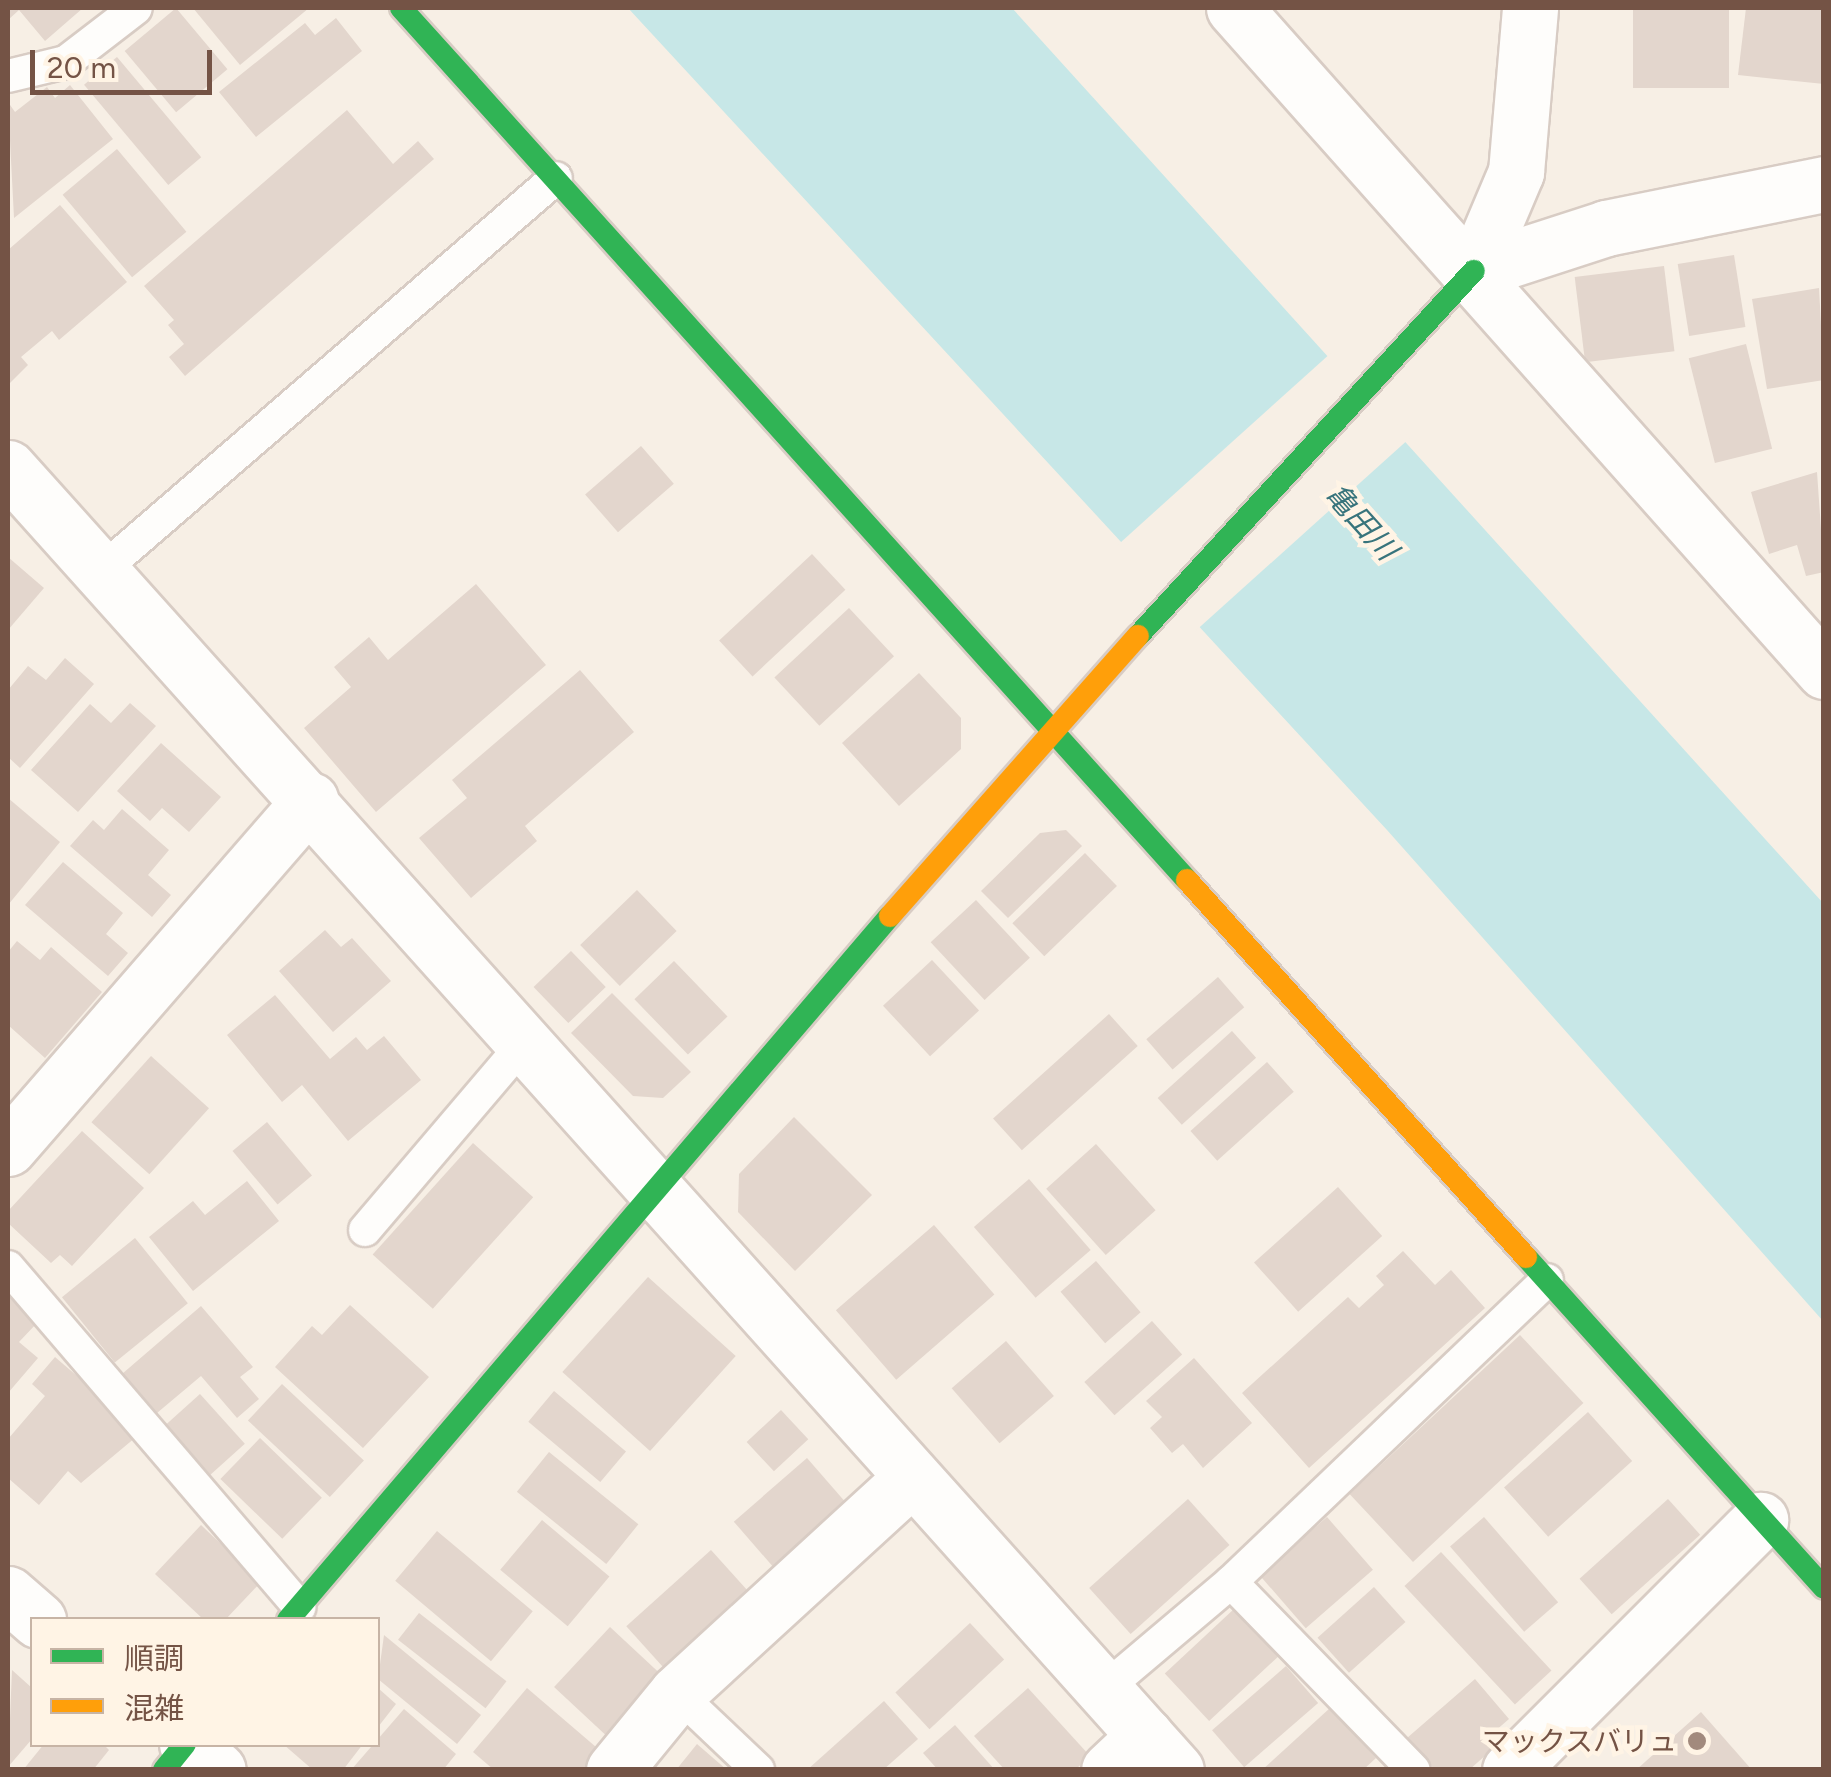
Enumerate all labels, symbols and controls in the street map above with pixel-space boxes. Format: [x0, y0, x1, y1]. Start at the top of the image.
scale bar [35, 30, 218, 92]
text: 20 m [47, 49, 116, 86]
water label: 亀田川 [1318, 477, 1404, 567]
legend [30, 1617, 380, 1747]
text: 順調 [124, 1640, 184, 1677]
text: 混雑 [124, 1690, 184, 1727]
place label: マックスバリュ [1481, 1724, 1677, 1758]
marker: マックスバリュ [1686, 1730, 1708, 1752]

